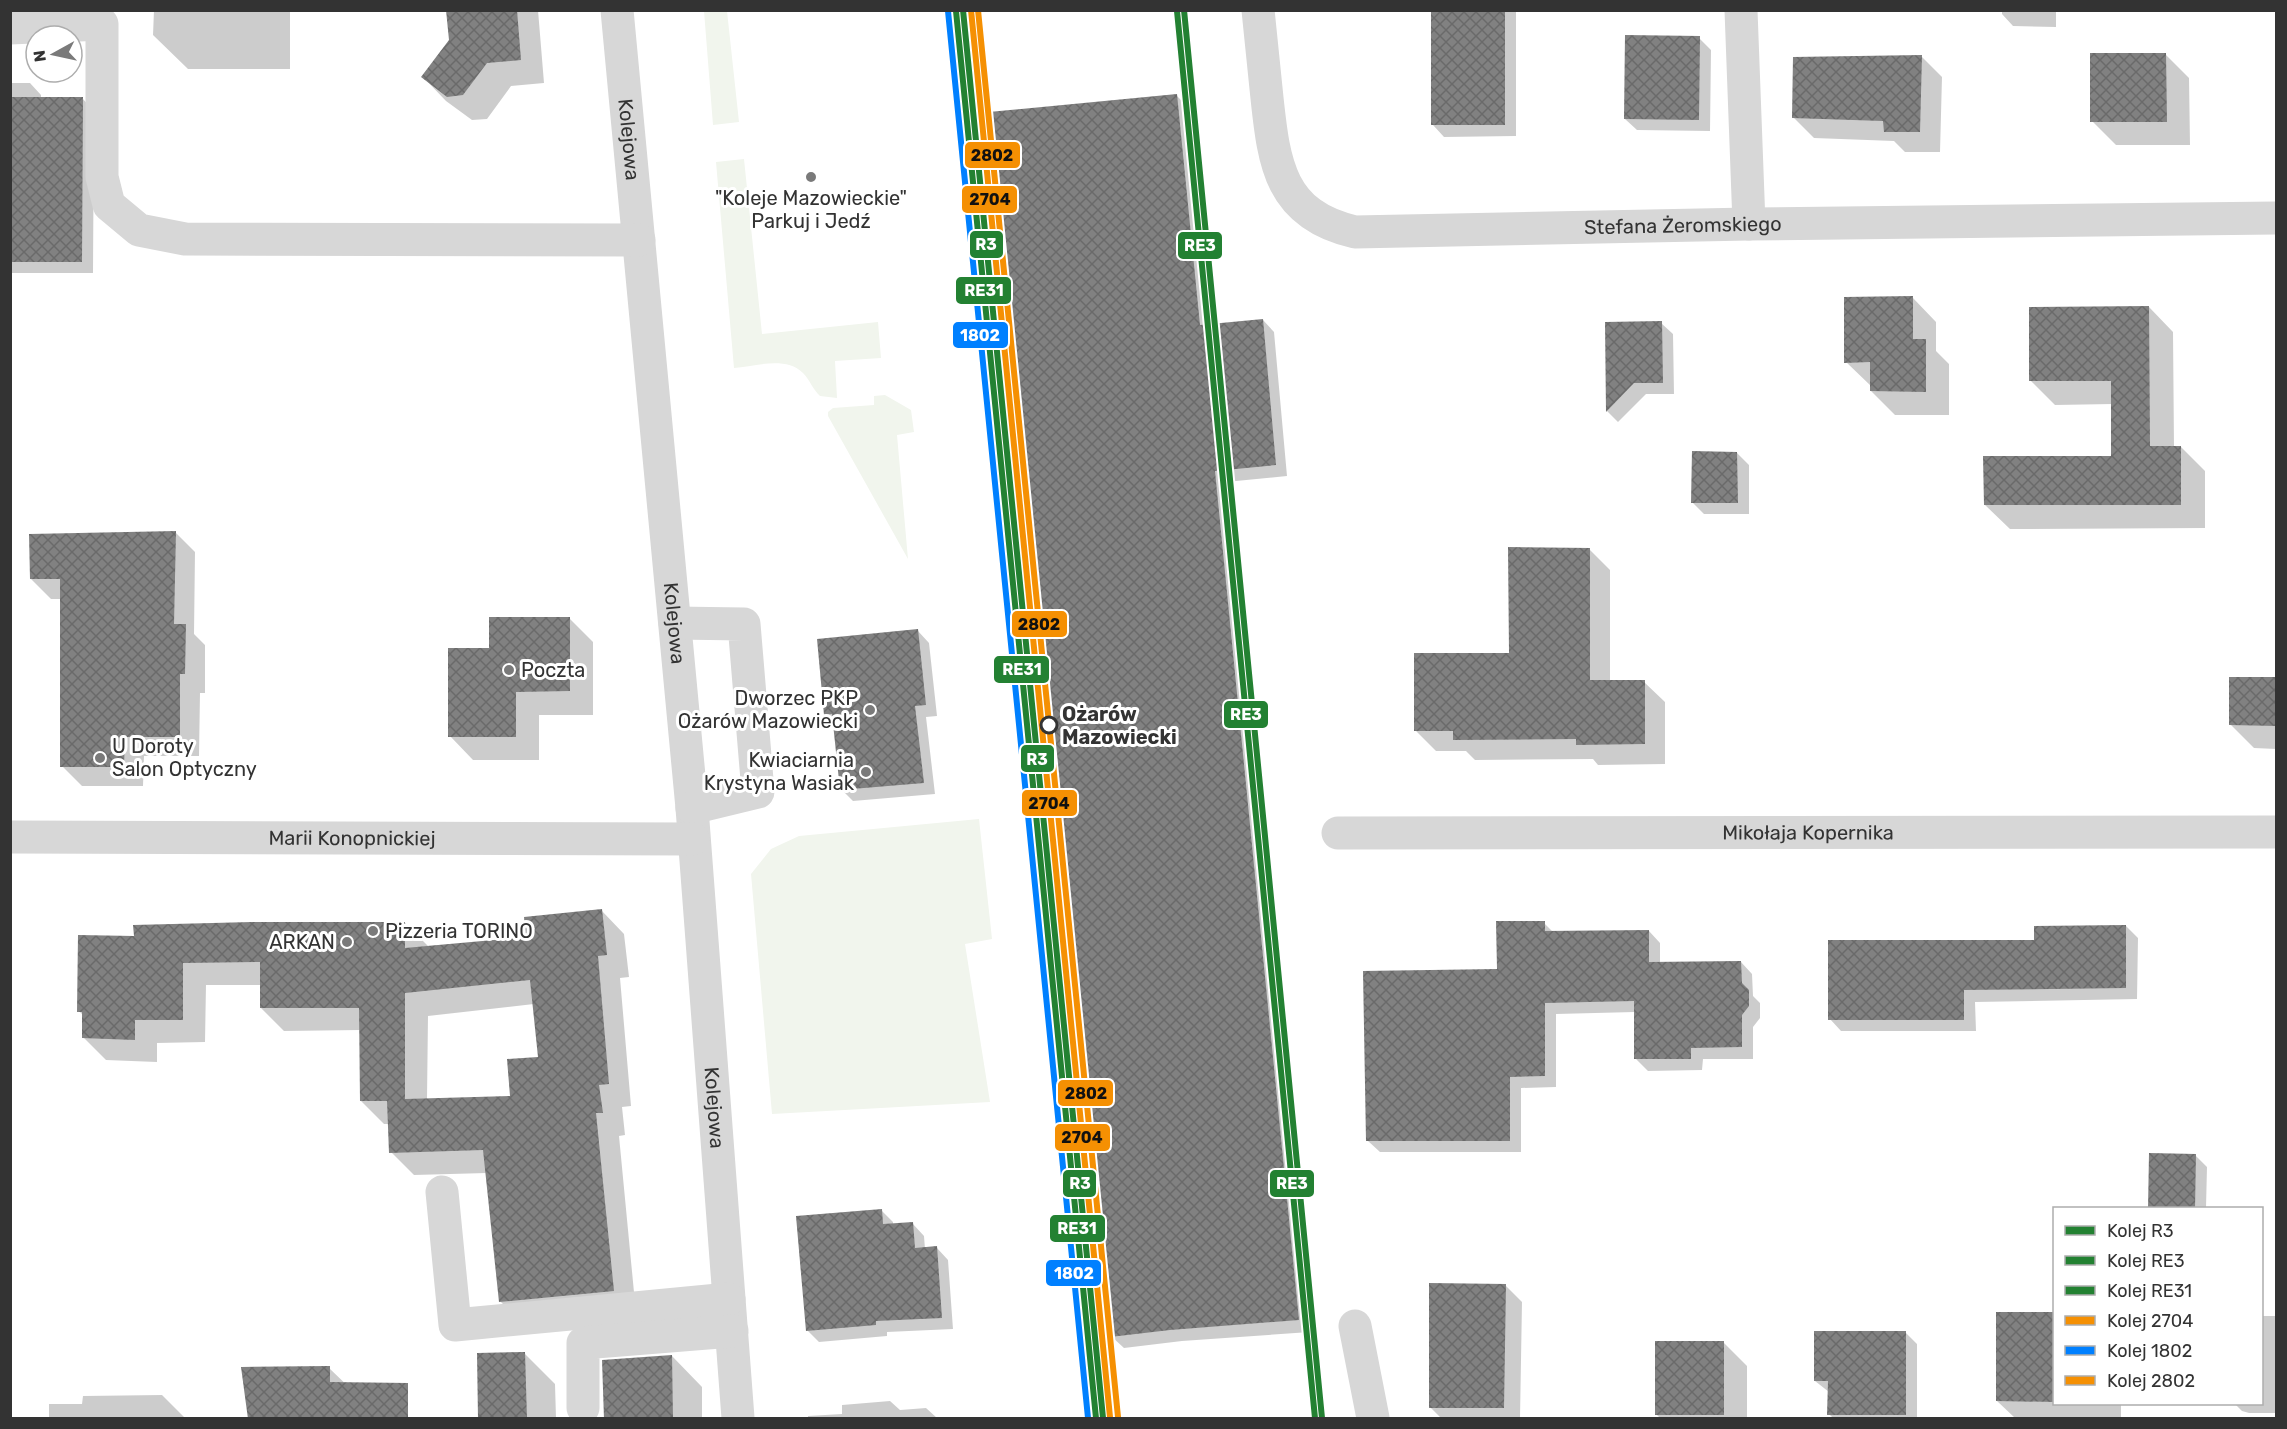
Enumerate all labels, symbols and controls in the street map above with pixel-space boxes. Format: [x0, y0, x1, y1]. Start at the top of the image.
north arrow [24, 24, 84, 84]
text: N [29, 49, 50, 63]
street label: Kolejowa [613, 97, 645, 181]
line badge: 2802 [964, 141, 1021, 169]
text: 2802 [971, 146, 1013, 165]
marker: "Koleje Mazowieckie" Parkuj i Jedź [804, 170, 818, 184]
line badge: 2704 [961, 185, 1018, 214]
place label: "Koleje Mazowieckie" Parkuj i Jedź [715, 186, 907, 233]
text: 2704 [969, 190, 1011, 209]
street label: Stefana Żeromskiego [1584, 212, 1782, 239]
line badge: R3 [969, 230, 1004, 259]
line badge: RE3 [1177, 231, 1223, 260]
text: R3 [975, 235, 997, 254]
text: RE3 [1184, 236, 1216, 255]
line badge: RE31 [955, 276, 1012, 305]
text: RE31 [964, 281, 1004, 300]
line badge: 1802 [952, 321, 1009, 349]
text: 1802 [960, 326, 1000, 345]
street label: Kolejowa [659, 581, 690, 665]
line badge: 2802 [1011, 610, 1068, 638]
text: 2802 [1018, 615, 1060, 634]
line badge: RE31 [993, 655, 1050, 684]
place label: Poczta [521, 658, 585, 682]
text: RE31 [1002, 660, 1042, 679]
marker: Poczta [502, 663, 516, 677]
place label: Dworzec PKP Ożarów Mazowiecki [678, 686, 858, 733]
line badge: RE3 [1223, 700, 1269, 729]
place label: Ożarów Mazowiecki [1062, 702, 1177, 749]
marker: Dworzec PKP Ożarów Mazowiecki [863, 703, 877, 717]
text: RE3 [1230, 705, 1262, 724]
marker: Ożarów Mazowiecki [1040, 716, 1058, 734]
place label: U Doroty Salon Optyczny [112, 734, 257, 781]
line badge: R3 [1020, 744, 1055, 773]
place label: Kwiaciarnia Krystyna Wasiak [704, 748, 855, 795]
text: R3 [1026, 750, 1048, 769]
marker: U Doroty Salon Optyczny [93, 751, 107, 765]
marker: Kwiaciarnia Krystyna Wasiak [859, 765, 873, 779]
line badge: 2704 [1021, 789, 1078, 817]
text: 2704 [1028, 794, 1070, 813]
street label: Mikołaja Kopernika [1722, 820, 1894, 845]
street label: Marii Konopnickiej [268, 826, 436, 850]
place label: Pizzeria TORINO [385, 919, 533, 943]
marker: Pizzeria TORINO [366, 924, 380, 938]
place label: ARKAN [269, 930, 335, 954]
marker: ARKAN [340, 935, 354, 949]
street label: Kolejowa [700, 1066, 730, 1149]
line badge: 2802 [1057, 1079, 1114, 1107]
text: 2802 [1065, 1084, 1107, 1103]
line badge: 2704 [1054, 1123, 1111, 1152]
text: 2704 [1061, 1128, 1103, 1147]
line badge: R3 [1062, 1169, 1097, 1198]
line badge: RE3 [1269, 1169, 1315, 1198]
text: R3 [1069, 1174, 1091, 1193]
text: RE3 [1276, 1174, 1308, 1193]
legend [2053, 1207, 2263, 1405]
line badge: RE31 [1049, 1214, 1106, 1243]
text: RE31 [1057, 1219, 1097, 1238]
text: Kolej R3 [2107, 1220, 2174, 1242]
text: Kolej RE3 [2107, 1250, 2185, 1272]
line badge: 1802 [1045, 1259, 1102, 1287]
text: 1802 [1054, 1264, 1094, 1283]
text: Kolej RE31 [2107, 1280, 2192, 1302]
text: Kolej 2704 [2107, 1310, 2193, 1332]
text: Kolej 1802 [2107, 1340, 2192, 1362]
text: Kolej 2802 [2107, 1370, 2195, 1392]

